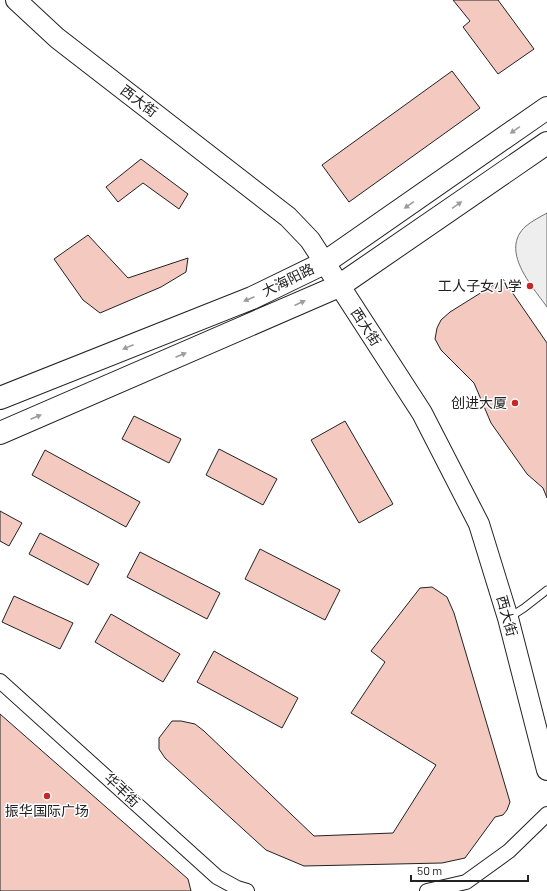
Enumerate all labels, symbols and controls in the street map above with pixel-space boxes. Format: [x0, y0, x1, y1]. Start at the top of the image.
street label: 西大街 [117, 81, 161, 120]
one-way arrow [510, 126, 520, 134]
one-way arrow [403, 201, 414, 209]
one-way arrow [452, 201, 463, 209]
street label: 大海阳路 [259, 260, 317, 299]
place label: 工人子女小学 [438, 277, 522, 294]
marker: 工人子女小学 [525, 281, 535, 291]
one-way arrow [243, 296, 255, 303]
one-way arrow [295, 300, 306, 306]
street label: 西大街 [348, 304, 385, 349]
one-way arrow [122, 345, 134, 351]
one-way arrow [176, 352, 187, 358]
place label: 创进大厦 [451, 394, 507, 411]
marker: 创进大厦 [510, 398, 520, 408]
one-way arrow [30, 414, 42, 420]
street label: 西大街 [494, 593, 521, 638]
street label: 华丰街 [101, 769, 143, 810]
marker: 振华国际广场 [42, 791, 52, 801]
place label: 振华国际广场 [5, 802, 89, 819]
scale bar [411, 857, 528, 883]
text: 50 m [417, 863, 442, 877]

